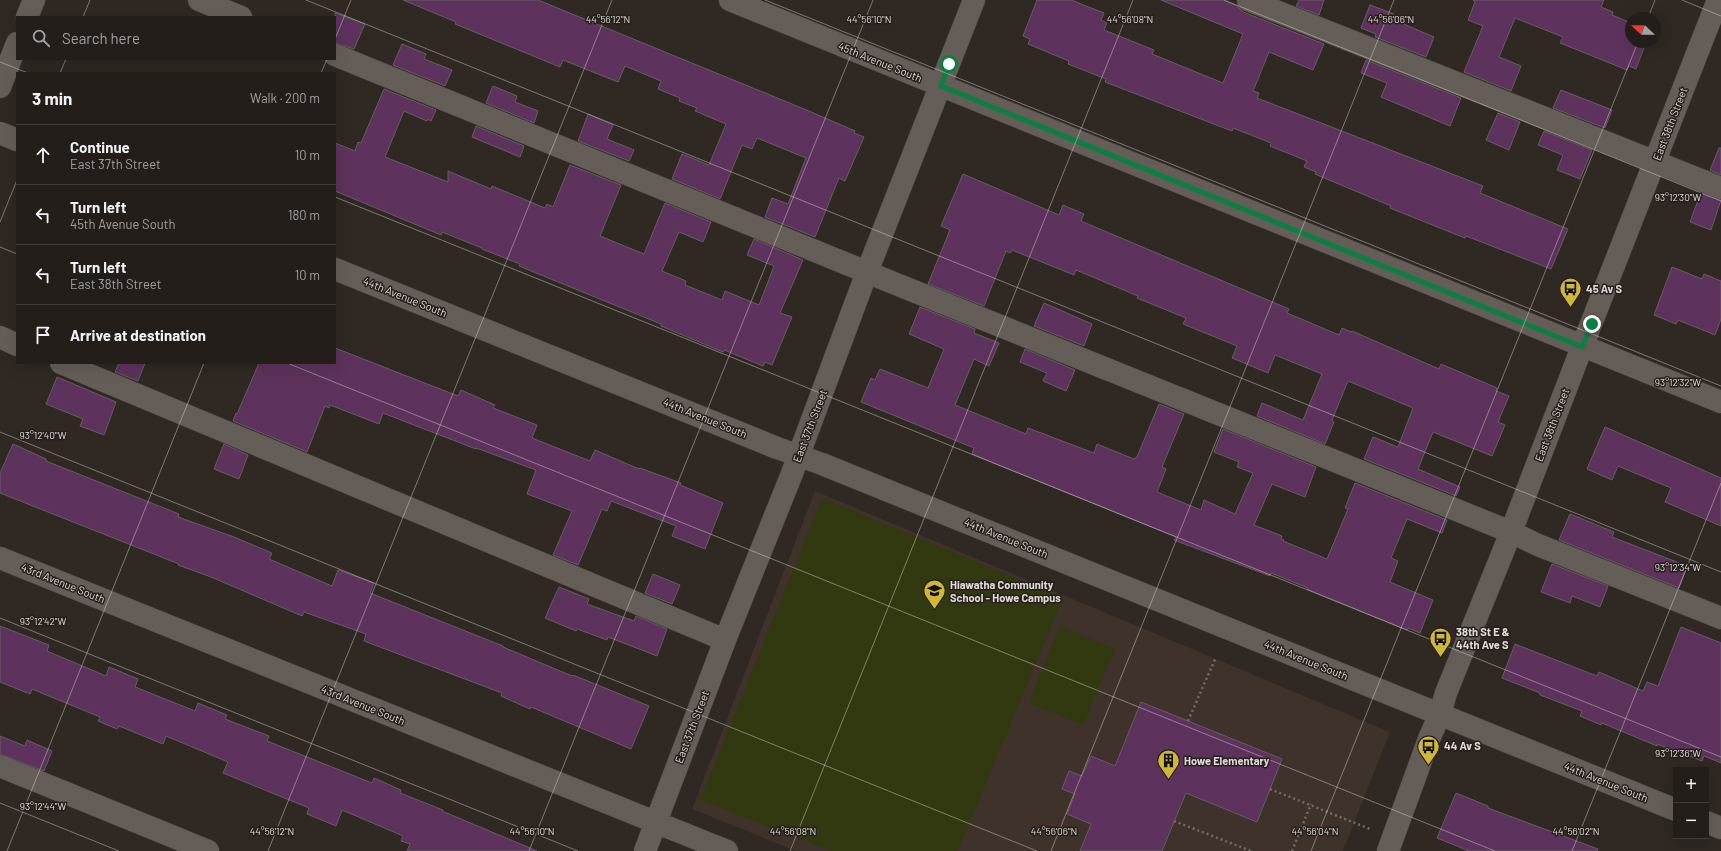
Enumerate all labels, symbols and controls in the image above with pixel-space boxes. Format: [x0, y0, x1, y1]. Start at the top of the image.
north arrow [1625, 12, 1661, 48]
text: 44°56'12"N [586, 13, 630, 25]
text: 44°56'10"N [847, 13, 891, 25]
text: 44°56'08"N [1107, 13, 1153, 25]
text: 44°56'06"N [1368, 13, 1414, 25]
search box [16, 16, 336, 60]
icon: search [30, 27, 52, 49]
text: Search here [62, 29, 140, 47]
street label: 45th Avenue South [836, 39, 924, 84]
route start [940, 55, 958, 73]
street label: East 38th Street [1650, 85, 1689, 162]
text: 3 min [32, 88, 72, 108]
text: Walk · 200 m [250, 90, 320, 106]
text: Continue [70, 138, 130, 156]
icon: ahead [32, 144, 54, 166]
text: 10 m [295, 147, 320, 163]
text: East 37th Street [70, 156, 161, 172]
text: 93°12'30"W [1655, 191, 1701, 203]
text: Turn left [70, 198, 126, 216]
icon: left [32, 204, 54, 226]
text: 180 m [288, 207, 320, 223]
text: 45th Avenue South [70, 216, 175, 232]
text: Turn left [70, 258, 126, 276]
icon: left [32, 264, 54, 286]
text: 10 m [295, 267, 320, 283]
street label: 44th Avenue South [361, 274, 449, 319]
text: East 38th Street [70, 276, 161, 292]
bus stop icon: 45 Av S [1558, 276, 1584, 309]
place label: 45 Av S [1586, 282, 1623, 295]
route end [1583, 315, 1601, 333]
icon: arrive [32, 324, 54, 346]
text: Arrive at destination [70, 326, 206, 344]
text: 93°12'32"W [1655, 376, 1701, 388]
street label: East 38th Street [1532, 386, 1571, 463]
street label: East 37th Street [790, 388, 829, 464]
street label: 44th Avenue South [661, 395, 749, 440]
text: 93°12'40"W [20, 429, 67, 441]
street label: 44th Avenue South [962, 515, 1050, 560]
street label: 43rd Avenue South [19, 560, 107, 605]
text: 93°12'34"W [1655, 561, 1701, 573]
school or university icon: Hiawatha Community School - Howe Campus [922, 578, 948, 611]
place label: Hiawatha Community School - Howe Campus [950, 578, 1061, 604]
text: 93°12'42"W [20, 615, 66, 627]
bus stop icon: 38th St E & 44th Ave S [1428, 625, 1454, 658]
place label: 38th St E & 44th Ave S [1456, 625, 1510, 651]
street label: 44th Avenue South [1262, 637, 1350, 682]
street label: 43rd Avenue South [319, 682, 407, 727]
street label: East 37th Street [672, 689, 711, 765]
bus stop icon: 44 Av S [1415, 733, 1441, 766]
place label: 44 Av S [1444, 739, 1481, 752]
text: 93°12'36"W [1655, 747, 1701, 759]
building icon: Howe Elementary [1156, 748, 1182, 781]
place label: Howe Elementary [1184, 754, 1270, 767]
street label: 44th Avenue South [1562, 759, 1650, 804]
map controls [1673, 767, 1709, 839]
button: + [1673, 767, 1709, 803]
text: 93°12'44"W [20, 800, 66, 812]
button: − [1673, 803, 1709, 839]
text: 44°56'12"N [250, 825, 294, 837]
text: 44°56'10"N [510, 825, 554, 837]
text: 44°56'08"N [770, 825, 816, 837]
text: 44°56'06"N [1031, 825, 1077, 837]
text: 44°56'04"N [1292, 825, 1338, 837]
text: 44°56'02"N [1553, 825, 1599, 837]

